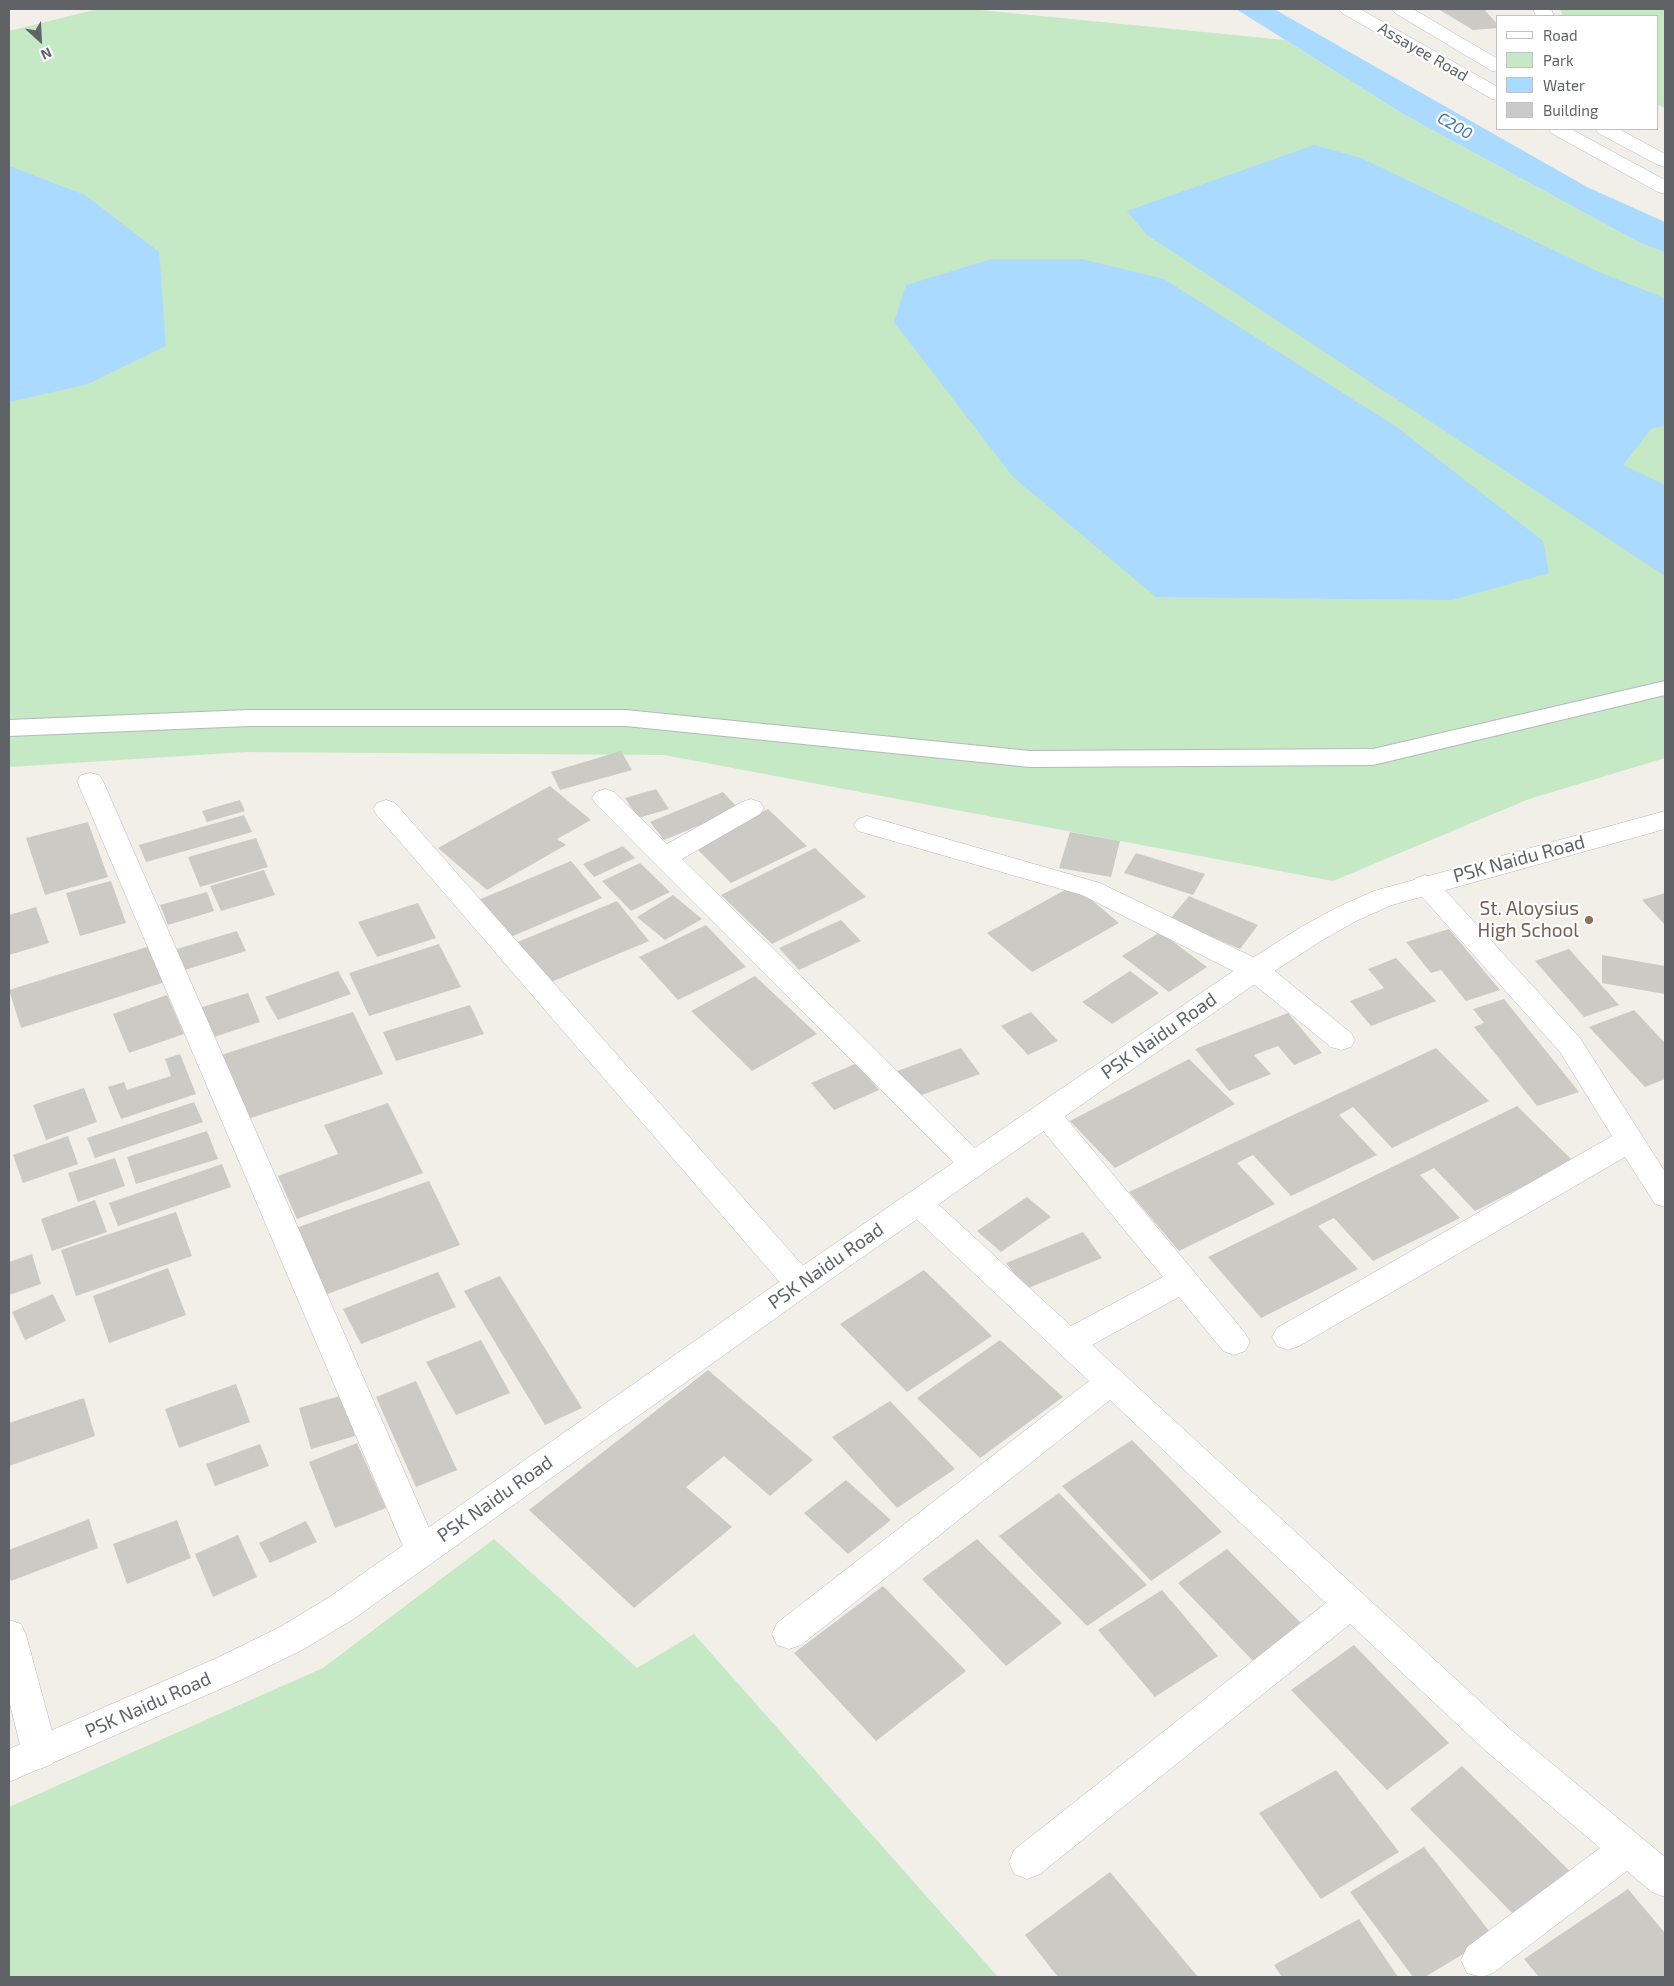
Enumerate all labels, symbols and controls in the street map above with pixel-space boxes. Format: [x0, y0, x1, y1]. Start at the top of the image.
north arrow [15, 15, 65, 65]
legend [1496, 15, 1659, 130]
street label: Assayee Road [1374, 18, 1472, 86]
text: Road [1543, 26, 1578, 44]
text: N [38, 44, 55, 64]
text: Park [1543, 51, 1574, 69]
text: Water [1543, 76, 1585, 94]
text: Building [1543, 101, 1598, 119]
water label: C200 [1434, 108, 1476, 144]
street label: PSK Naidu Road [1451, 830, 1587, 888]
place label: St. Aloysius High School [1478, 898, 1579, 942]
marker: St. Aloysius High School [1583, 914, 1595, 926]
street label: PSK Naidu Road [1097, 988, 1221, 1084]
street label: PSK Naidu Road [764, 1218, 888, 1314]
street label: PSK Naidu Road [433, 1451, 557, 1547]
street label: PSK Naidu Road [81, 1667, 215, 1743]

